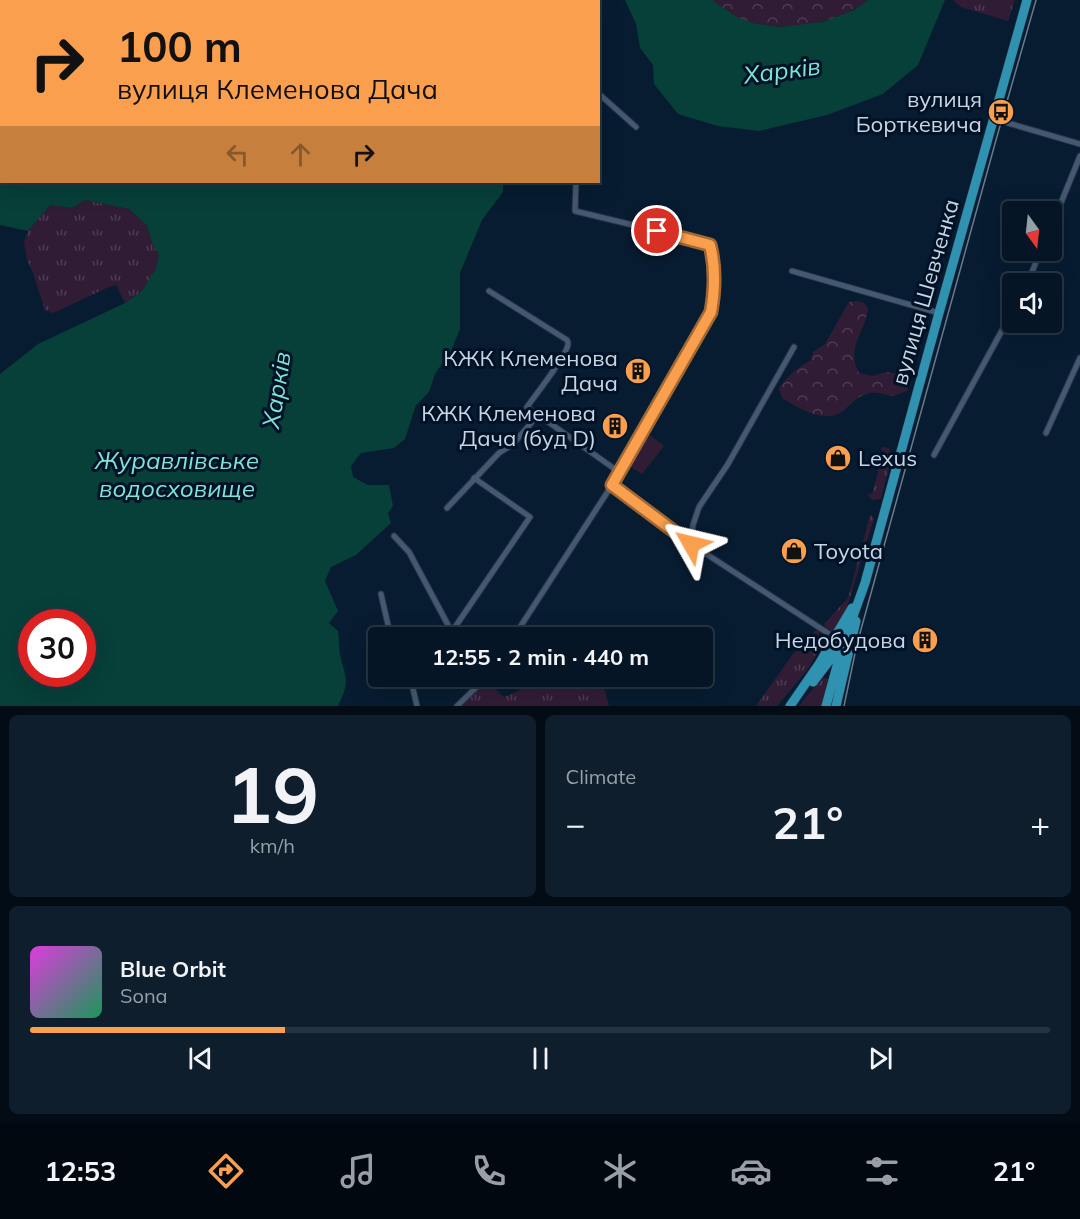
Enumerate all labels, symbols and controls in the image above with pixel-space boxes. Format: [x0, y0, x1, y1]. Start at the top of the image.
text: 100 m [117, 20, 242, 73]
icon: right [18, 24, 96, 102]
water label: Харків [741, 50, 822, 90]
text: вулиця Клеменова Дача [117, 72, 438, 106]
place label: вулиця Борткевича [856, 85, 982, 138]
bus stop icon: вулиця Борткевича [986, 97, 1016, 127]
icon: left [221, 138, 254, 171]
icon: ahead [284, 138, 317, 171]
icon: right [347, 138, 380, 171]
street label: вулиця Шевченка [885, 196, 965, 388]
north arrow [1002, 201, 1062, 261]
map controls [1002, 201, 1062, 333]
pin [631, 205, 682, 256]
icon: arrive [640, 214, 673, 247]
button: sound [1002, 273, 1062, 333]
place label: КЖК Клеменова Дача [443, 344, 618, 397]
water label: Харків [255, 350, 297, 431]
building icon: КЖК Клеменова Дача [623, 356, 653, 386]
place label: КЖК Клеменова Дача (буд D) [421, 399, 596, 452]
building icon: КЖК Клеменова Дача (буд D) [600, 411, 630, 441]
shop icon: Lexus [823, 443, 853, 473]
place label: Lexus [858, 444, 917, 472]
water label: Журавлівське водосховище [94, 445, 259, 503]
position arrow [659, 512, 723, 576]
shop icon: Toyota [779, 536, 809, 566]
place label: Toyota [814, 537, 883, 565]
speed limit sign: 30 [18, 609, 96, 687]
building icon: Недобудова [910, 625, 940, 655]
place label: Недобудова [775, 626, 906, 654]
text: 12:55 · 2 min · 440 m [432, 643, 649, 671]
text: 19 [225, 745, 319, 843]
text: Climate [566, 764, 636, 789]
text: 21° [772, 794, 843, 850]
text: − [566, 803, 585, 844]
text: + [1030, 803, 1050, 844]
text: km/h [250, 833, 295, 858]
text: Blue Orbit [120, 955, 226, 983]
text: Sona [120, 983, 168, 1008]
icon: previous [184, 1042, 217, 1075]
icon: pause [524, 1042, 557, 1075]
icon: next [864, 1042, 897, 1075]
icon: directions [205, 1150, 247, 1192]
icon: music [337, 1150, 379, 1192]
icon: phone [468, 1150, 510, 1192]
icon: climate [599, 1150, 641, 1192]
icon: car [730, 1150, 772, 1192]
icon: filters [861, 1150, 903, 1192]
text: 12:53 [45, 1154, 116, 1188]
text: 21° [993, 1154, 1035, 1188]

